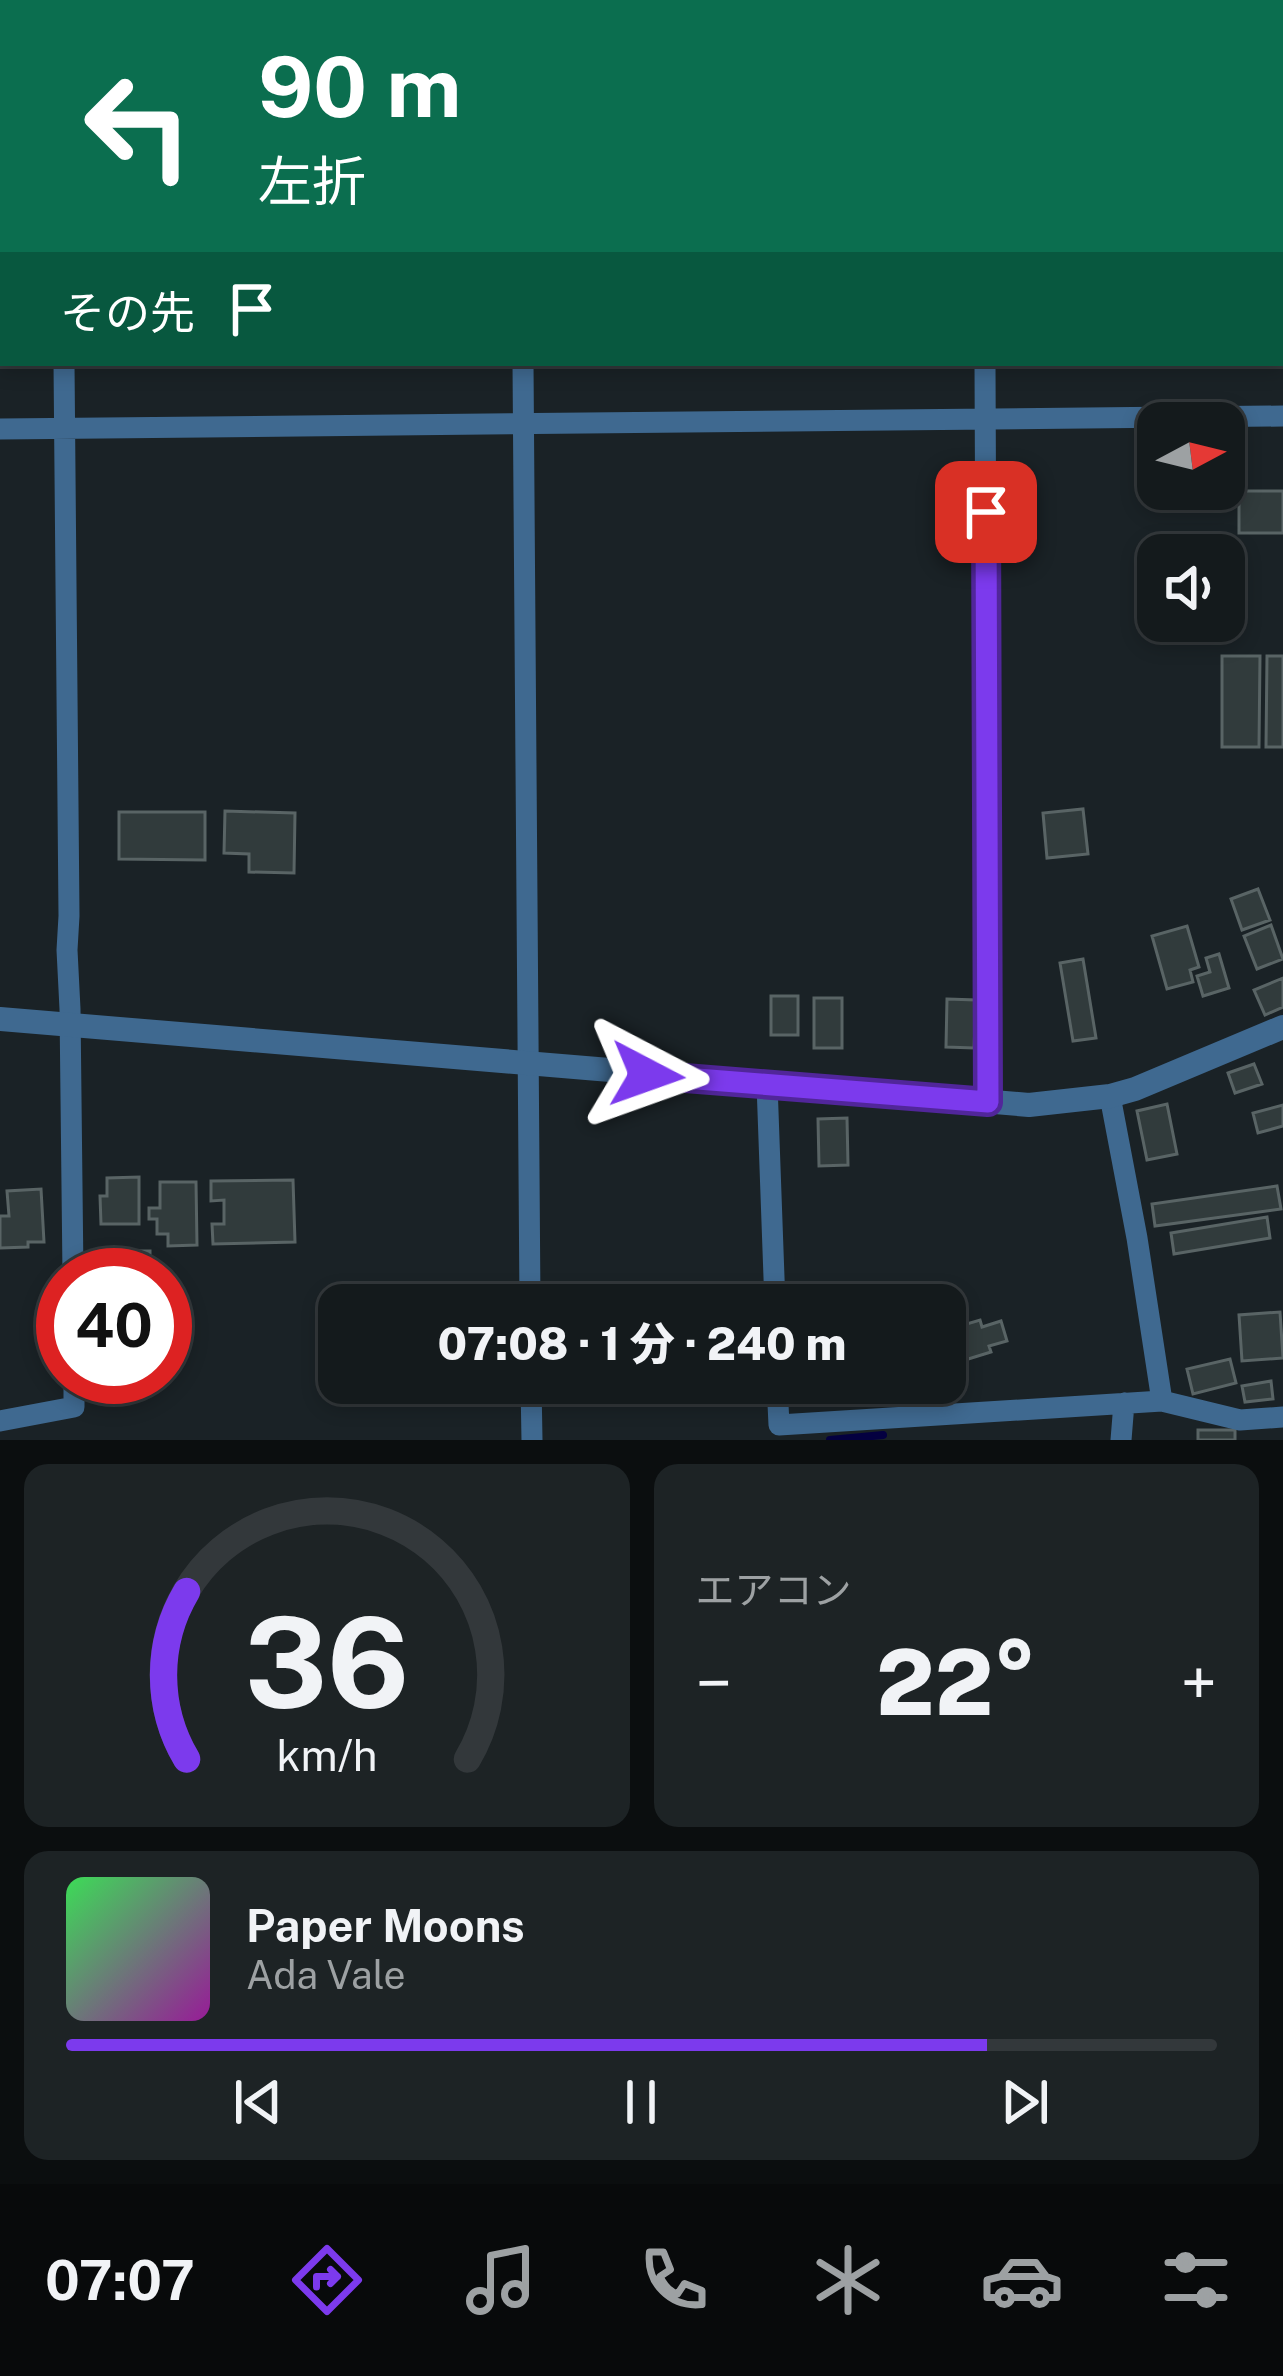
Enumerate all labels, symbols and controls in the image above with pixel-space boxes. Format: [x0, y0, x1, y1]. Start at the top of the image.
text: 90 m [258, 37, 461, 136]
icon: left [60, 48, 216, 204]
text: 左折 [258, 150, 366, 213]
icon: arrive [219, 276, 285, 342]
text: その先 [60, 286, 195, 339]
north arrow [1137, 402, 1245, 510]
map controls [1137, 402, 1245, 642]
pin [935, 461, 1037, 563]
icon: arrive [953, 479, 1019, 545]
button: sound [1137, 534, 1245, 642]
position arrow [584, 1012, 710, 1138]
speed limit sign: 40 [36, 1248, 192, 1404]
text: 07:08 · 1 分 · 240 m [437, 1317, 847, 1370]
text: エアコン [696, 1567, 852, 1613]
text: 36 [244, 1589, 409, 1736]
text: 22° [876, 1629, 1037, 1735]
text: − [696, 1644, 732, 1722]
text: + [1180, 1644, 1217, 1722]
text: km/h [276, 1729, 377, 1780]
text: Paper Moons [246, 1899, 525, 1952]
text: Ada Vale [246, 1952, 406, 1998]
icon: previous [225, 2069, 291, 2135]
icon: pause [608, 2069, 674, 2135]
icon: next [992, 2069, 1058, 2135]
icon: directions [285, 2238, 369, 2322]
icon: music [459, 2238, 543, 2322]
icon: phone [632, 2238, 716, 2322]
icon: climate [806, 2238, 890, 2322]
icon: car [980, 2238, 1064, 2322]
icon: filters [1154, 2238, 1238, 2322]
text: 07:07 [45, 2249, 195, 2312]

